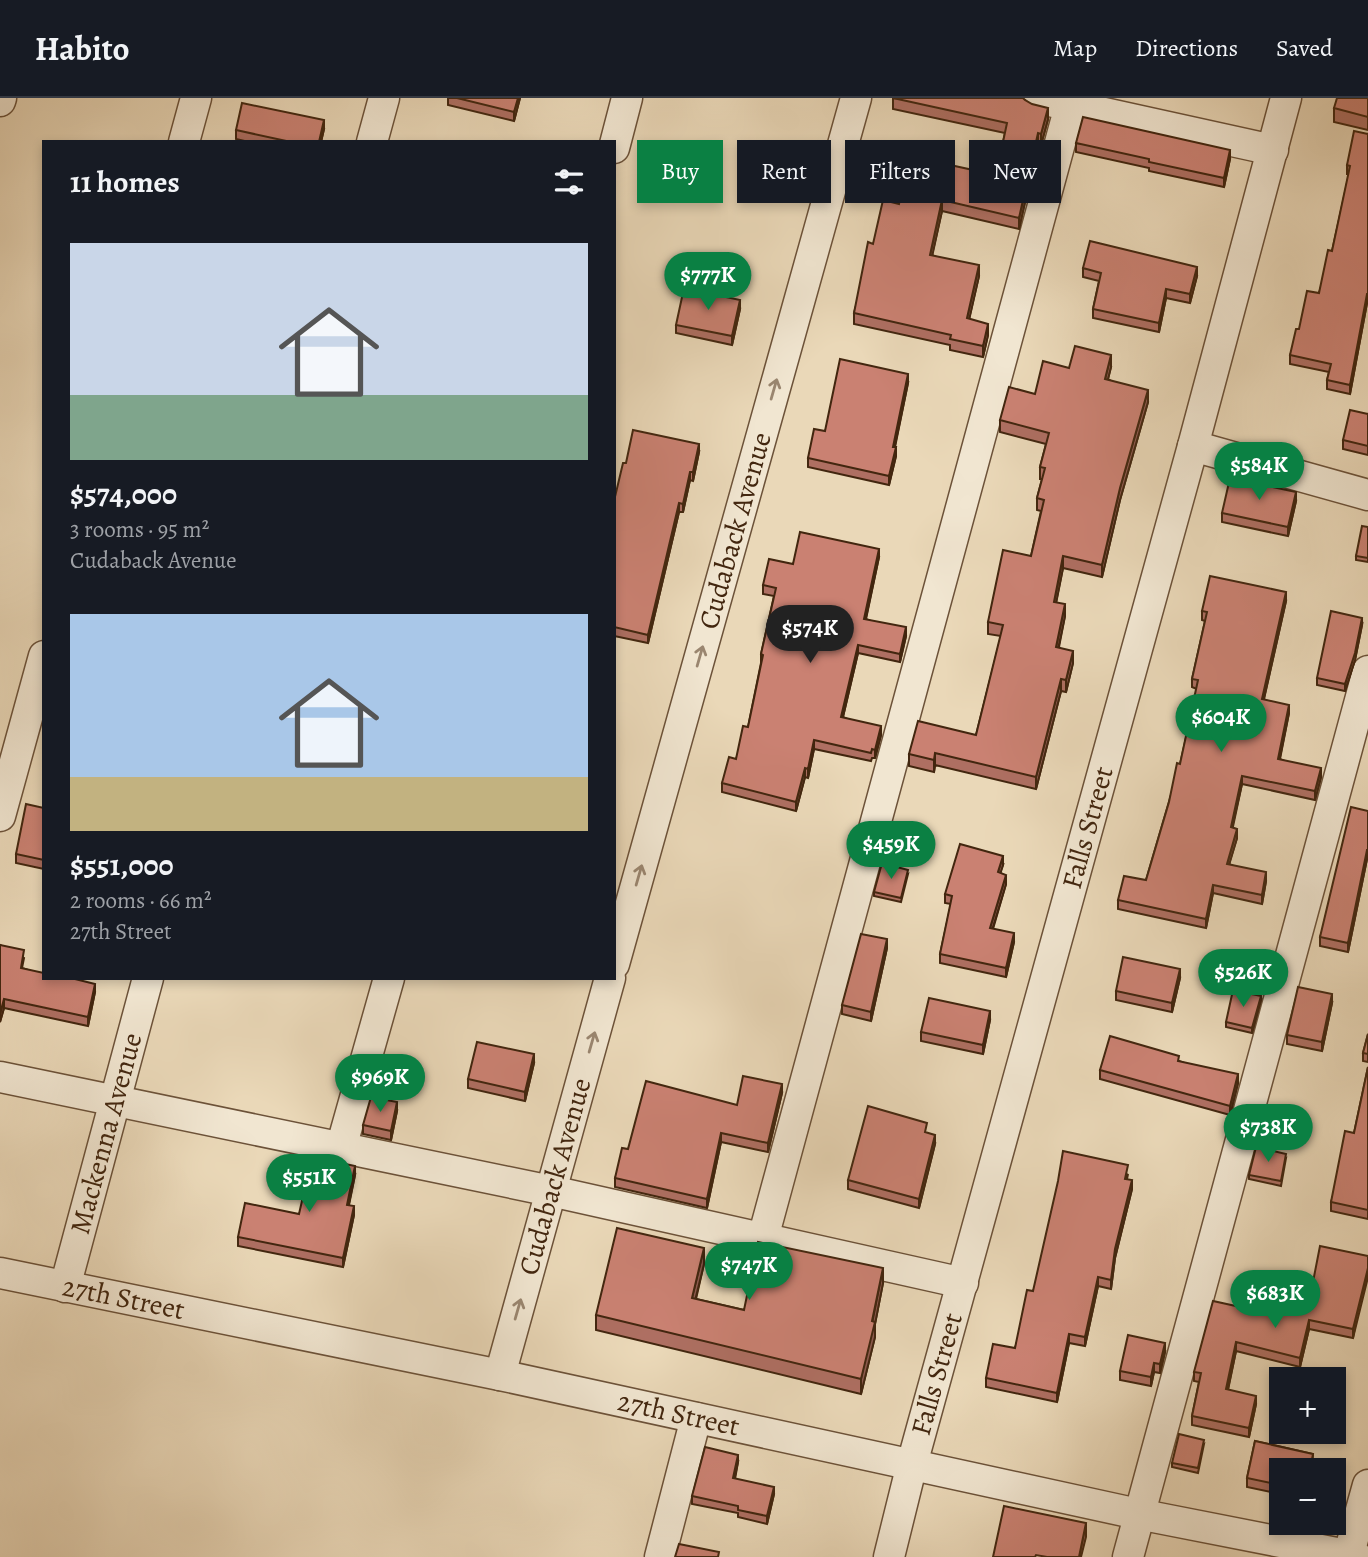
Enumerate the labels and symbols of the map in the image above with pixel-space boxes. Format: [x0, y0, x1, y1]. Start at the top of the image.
pin: $777K [659, 252, 757, 312]
one-way arrow [769, 379, 782, 401]
street label: Cudaback Avenue [690, 428, 781, 633]
pin: $584K [1210, 442, 1308, 502]
pin: $574K [761, 606, 859, 665]
one-way arrow [694, 645, 707, 667]
pin: $604K [1172, 694, 1270, 754]
street label: Falls Street [1053, 762, 1123, 893]
pin: $459K [842, 822, 940, 881]
one-way arrow [633, 864, 646, 887]
pin: $526K [1194, 950, 1292, 1009]
street label: Mackenna Avenue [61, 1029, 151, 1238]
one-way arrow [587, 1032, 600, 1054]
pin: $969K [331, 1054, 429, 1114]
street label: Cudaback Avenue [510, 1074, 600, 1279]
pin: $738K [1219, 1104, 1317, 1164]
pin: $551K [260, 1154, 358, 1214]
pin: $747K [700, 1242, 798, 1302]
street label: 27th Street [59, 1267, 188, 1329]
pin: $683K [1226, 1270, 1324, 1330]
one-way arrow [513, 1298, 526, 1320]
street label: Falls Street [902, 1309, 972, 1440]
street label: 27th Street [614, 1382, 743, 1446]

